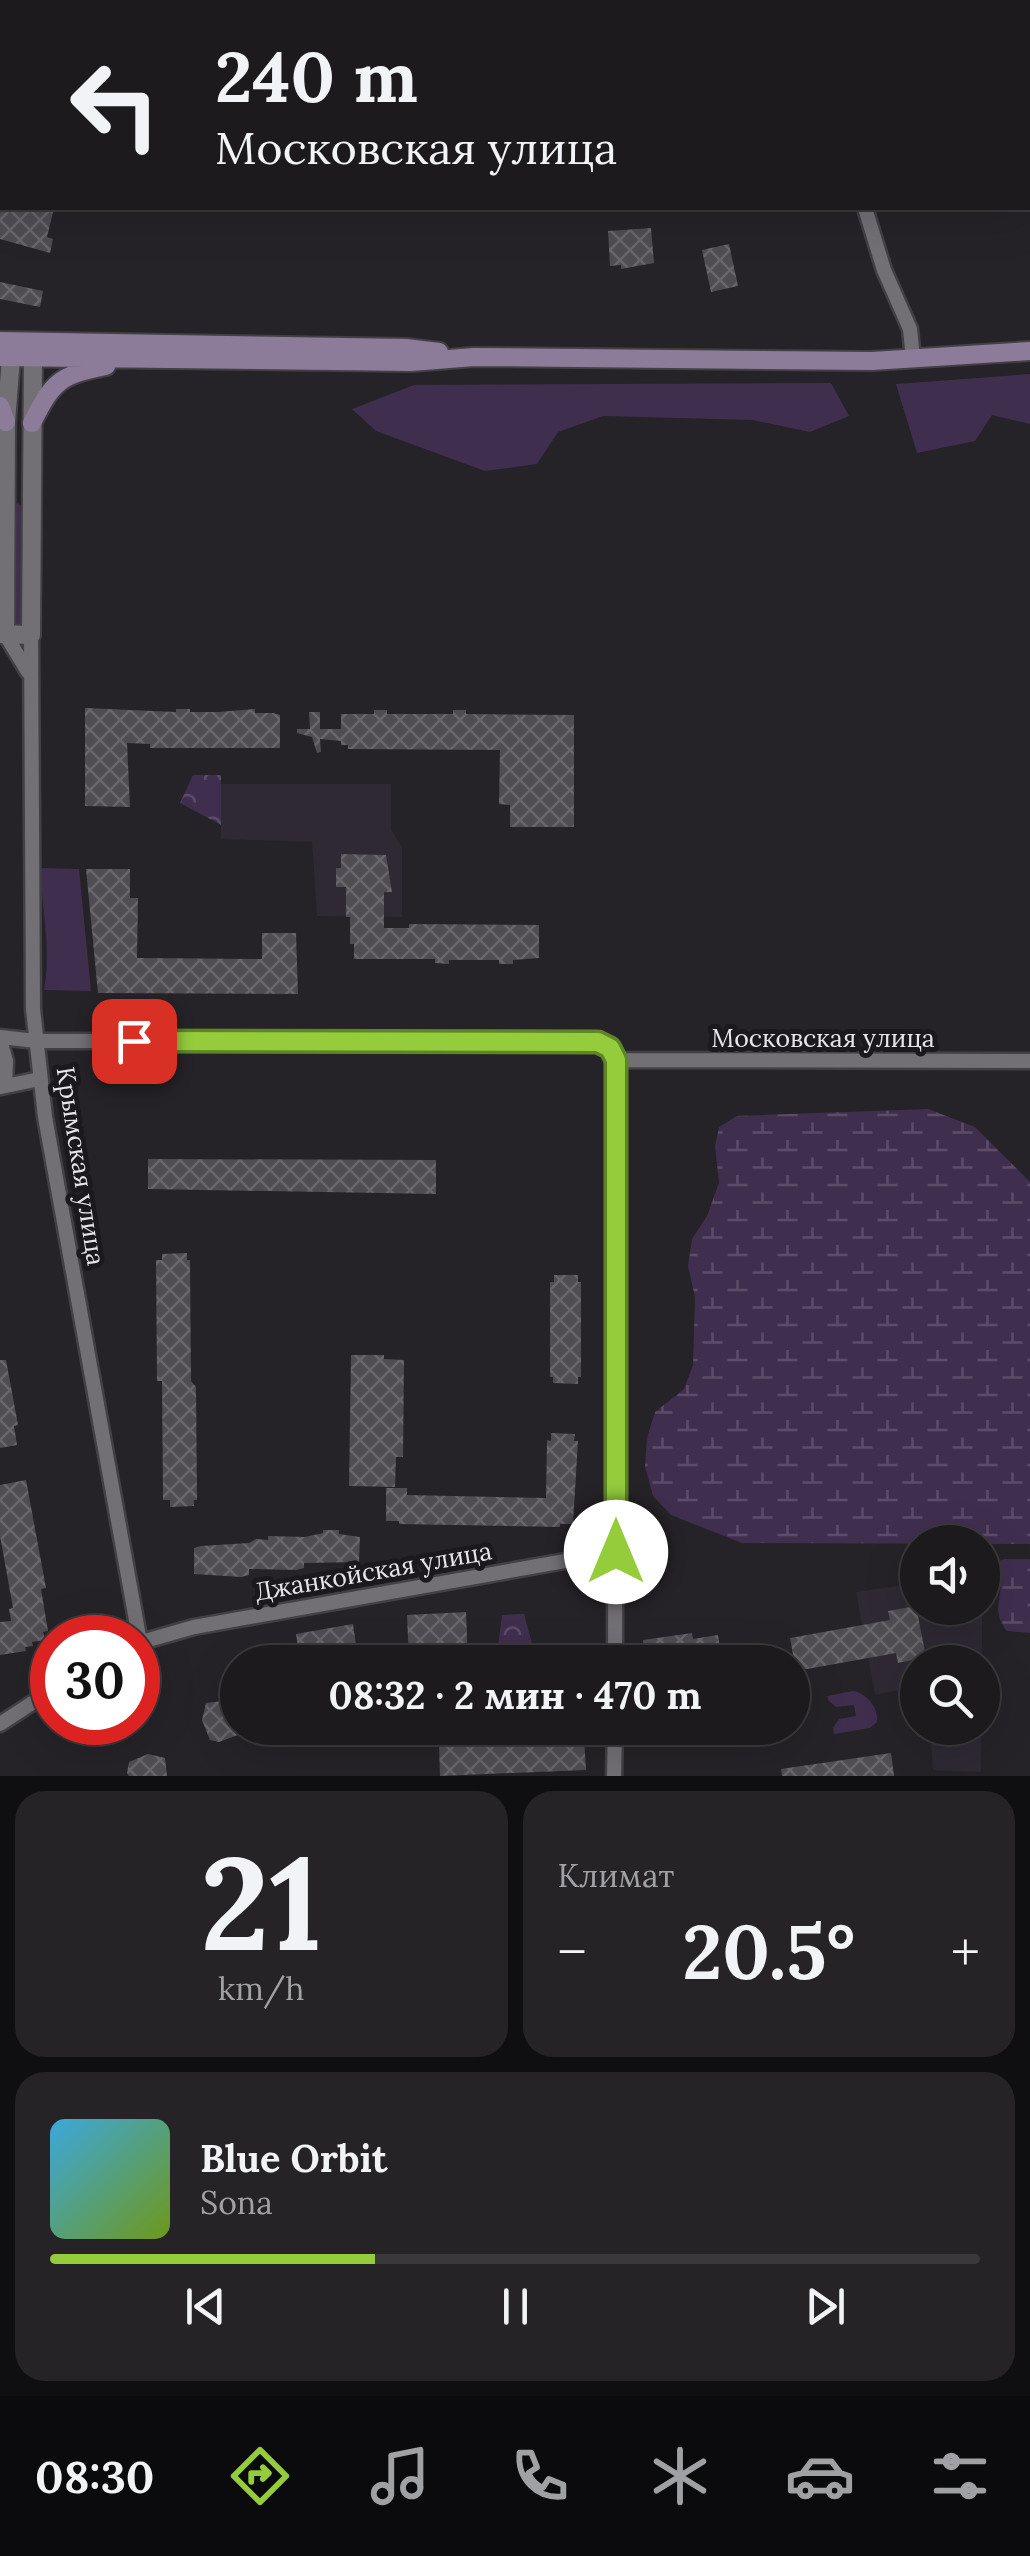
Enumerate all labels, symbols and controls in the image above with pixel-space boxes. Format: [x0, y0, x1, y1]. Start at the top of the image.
text: 240 m [215, 32, 418, 121]
icon: left [50, 40, 180, 170]
text: Московская улица [215, 119, 617, 176]
pin [92, 999, 177, 1084]
icon: arrive [107, 1014, 162, 1069]
street label: Московская улица [711, 1022, 935, 1054]
street label: Крымская улица [49, 1064, 113, 1268]
position arrow [564, 1500, 668, 1604]
map controls [900, 1525, 1000, 1745]
button: sound [900, 1525, 1000, 1625]
street label: Джанкойская улица [252, 1534, 494, 1608]
speed limit sign: 30 [30, 1615, 160, 1745]
button: search [900, 1645, 1000, 1745]
text: 08:32 · 2 мин · 470 m [329, 1671, 701, 1719]
text: 21 [200, 1819, 322, 1986]
text: Климат [558, 1855, 674, 1896]
text: 20.5° [682, 1904, 855, 2000]
text: − [558, 1917, 587, 1987]
text: + [951, 1917, 980, 1987]
text: km/h [218, 1968, 304, 2009]
text: Blue Orbit [200, 2134, 387, 2182]
text: Sona [200, 2182, 273, 2223]
icon: previous [178, 2279, 233, 2334]
icon: pause [488, 2279, 543, 2334]
icon: next [798, 2279, 853, 2334]
icon: directions [225, 2441, 295, 2511]
icon: music [365, 2441, 435, 2511]
icon: phone [505, 2441, 575, 2511]
icon: climate [645, 2441, 715, 2511]
icon: car [785, 2441, 855, 2511]
icon: filters [925, 2441, 995, 2511]
text: 08:30 [35, 2448, 154, 2505]

